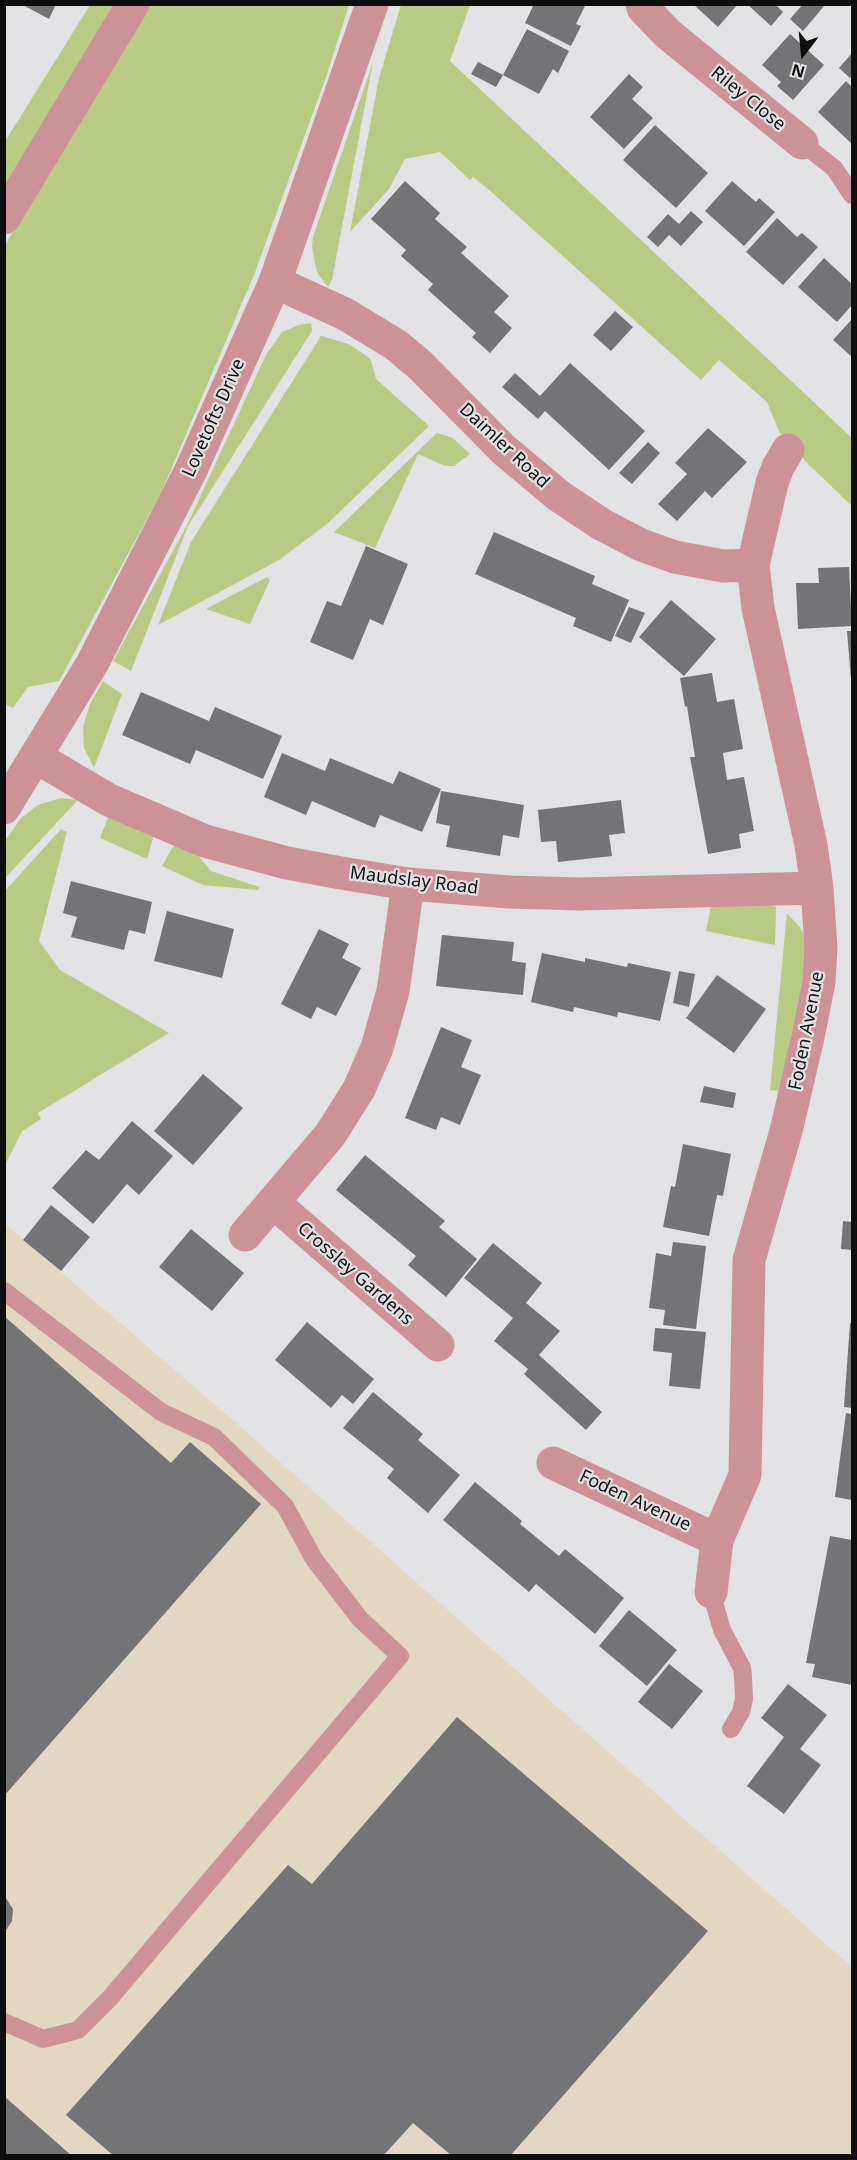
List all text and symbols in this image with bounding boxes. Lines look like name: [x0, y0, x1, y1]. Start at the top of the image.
north arrow: [773, 24, 833, 84]
text: N: [789, 59, 807, 84]
street label: Riley Close: [706, 62, 790, 136]
street label: Lovetofts Drive: [178, 356, 250, 480]
street label: Daimler Road: [455, 399, 553, 493]
street label: Maudslay Road: [349, 862, 479, 900]
street label: Foden Avenue: [785, 970, 829, 1092]
street label: Crossley Gardens: [293, 1218, 417, 1330]
street label: Foden Avenue: [576, 1466, 694, 1536]

